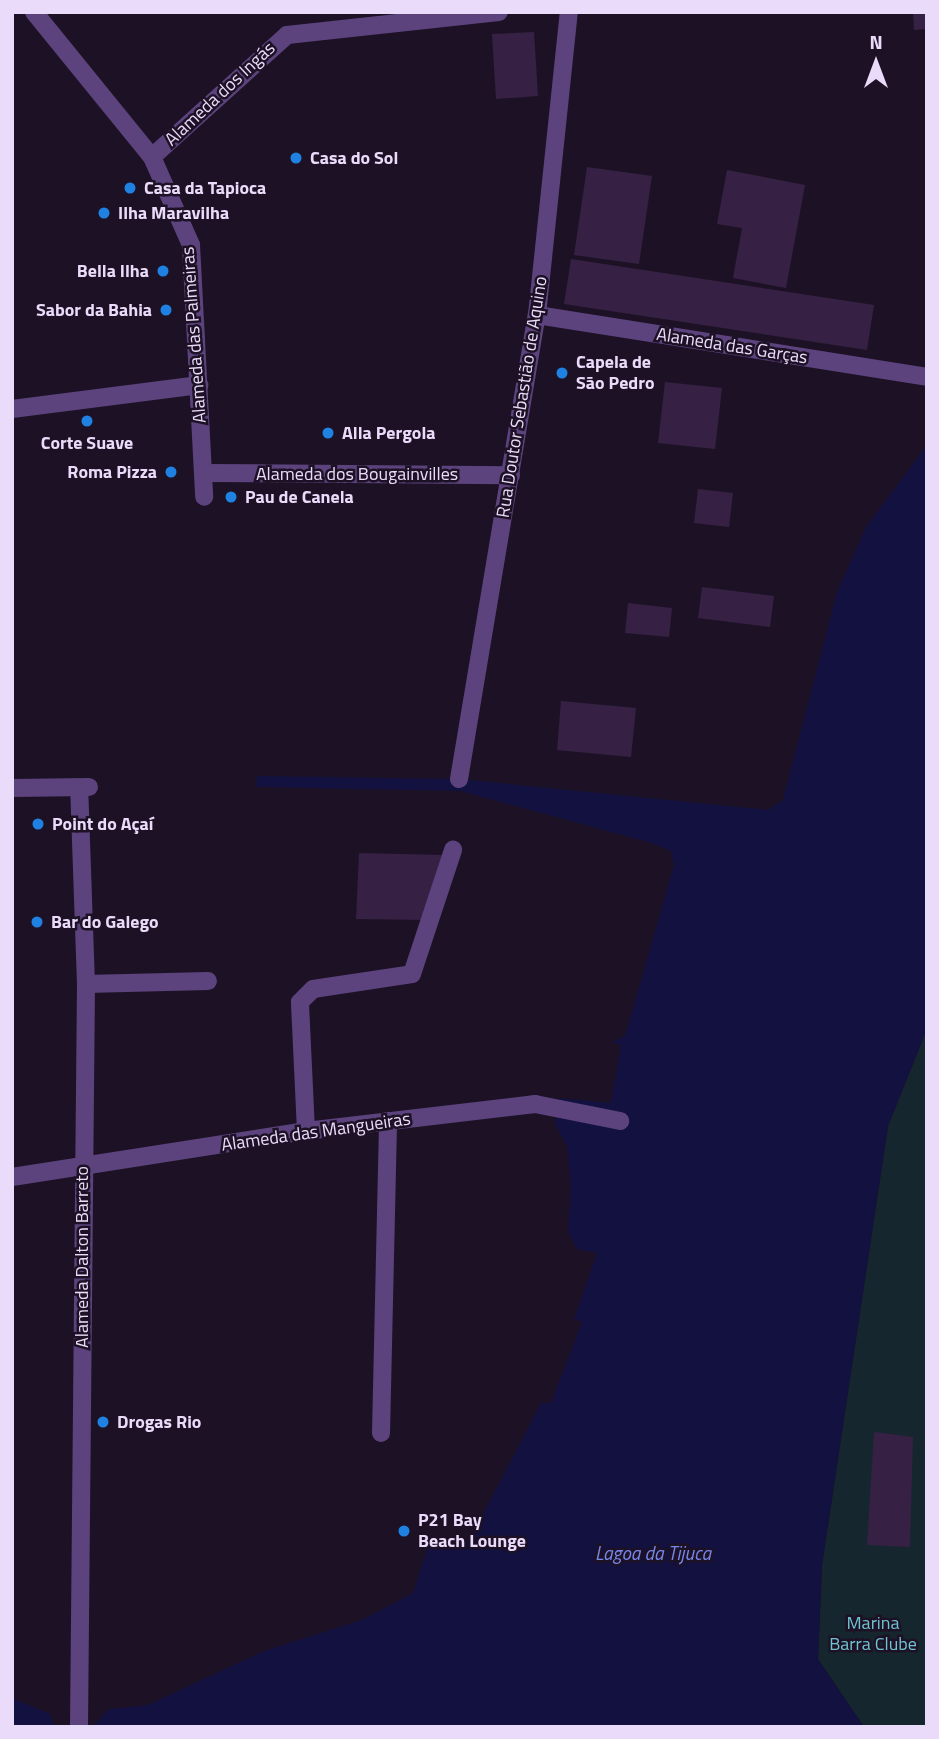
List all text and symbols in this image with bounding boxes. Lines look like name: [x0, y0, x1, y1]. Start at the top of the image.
text: N: [869, 27, 883, 56]
north arrow: [841, 28, 911, 98]
street label: Alameda dos Ingás: [160, 37, 280, 151]
place label: Casa do Sol: [310, 147, 398, 169]
marker: Casa do Sol: [288, 150, 304, 166]
place label: Casa da Tapioca: [144, 177, 266, 199]
marker: Casa da Tapioca: [122, 180, 138, 196]
place label: Ilha Maravilha: [118, 202, 229, 224]
marker: Ilha Maravilha: [96, 205, 112, 221]
street label: Alameda das Palmeiras: [177, 246, 211, 424]
place label: Bella Ilha: [77, 260, 149, 282]
marker: Bella Ilha: [155, 263, 171, 279]
street label: Rua Doutor Sebastião de Aquino: [492, 275, 552, 519]
place label: Sabor da Bahia: [36, 299, 152, 321]
marker: Sabor da Bahia: [158, 302, 174, 318]
street label: Alameda das Garças: [655, 323, 809, 369]
place label: Capela de São Pedro: [576, 352, 654, 394]
marker: Capela de São Pedro: [554, 365, 570, 381]
marker: Corte Suave: [79, 413, 95, 429]
place label: Alla Pergola: [342, 422, 435, 444]
marker: Alla Pergola: [320, 425, 336, 441]
place label: Corte Suave: [41, 432, 133, 454]
place label: Roma Pizza: [67, 461, 157, 483]
street label: Alameda dos Bougainvilles: [256, 463, 458, 485]
marker: Roma Pizza: [163, 464, 179, 480]
place label: Pau de Canela: [245, 486, 354, 508]
marker: Pau de Canela: [223, 489, 239, 505]
place label: Point do Açaí: [52, 813, 153, 835]
marker: Point do Açaí: [30, 816, 46, 832]
place label: Bar do Galego: [51, 911, 159, 933]
marker: Bar do Galego: [29, 914, 45, 930]
street label: Alameda das Mangueiras: [220, 1108, 412, 1156]
street label: Alameda Dalton Barreto: [71, 1166, 93, 1348]
place label: Drogas Rio: [117, 1411, 201, 1433]
marker: Drogas Rio: [95, 1414, 111, 1430]
place label: P21 Bay Beach Lounge: [418, 1510, 526, 1552]
marker: P21 Bay Beach Lounge: [396, 1523, 412, 1539]
water label: Lagoa da Tijuca: [595, 1542, 711, 1564]
park label: Marina Barra Clube: [829, 1613, 917, 1656]

